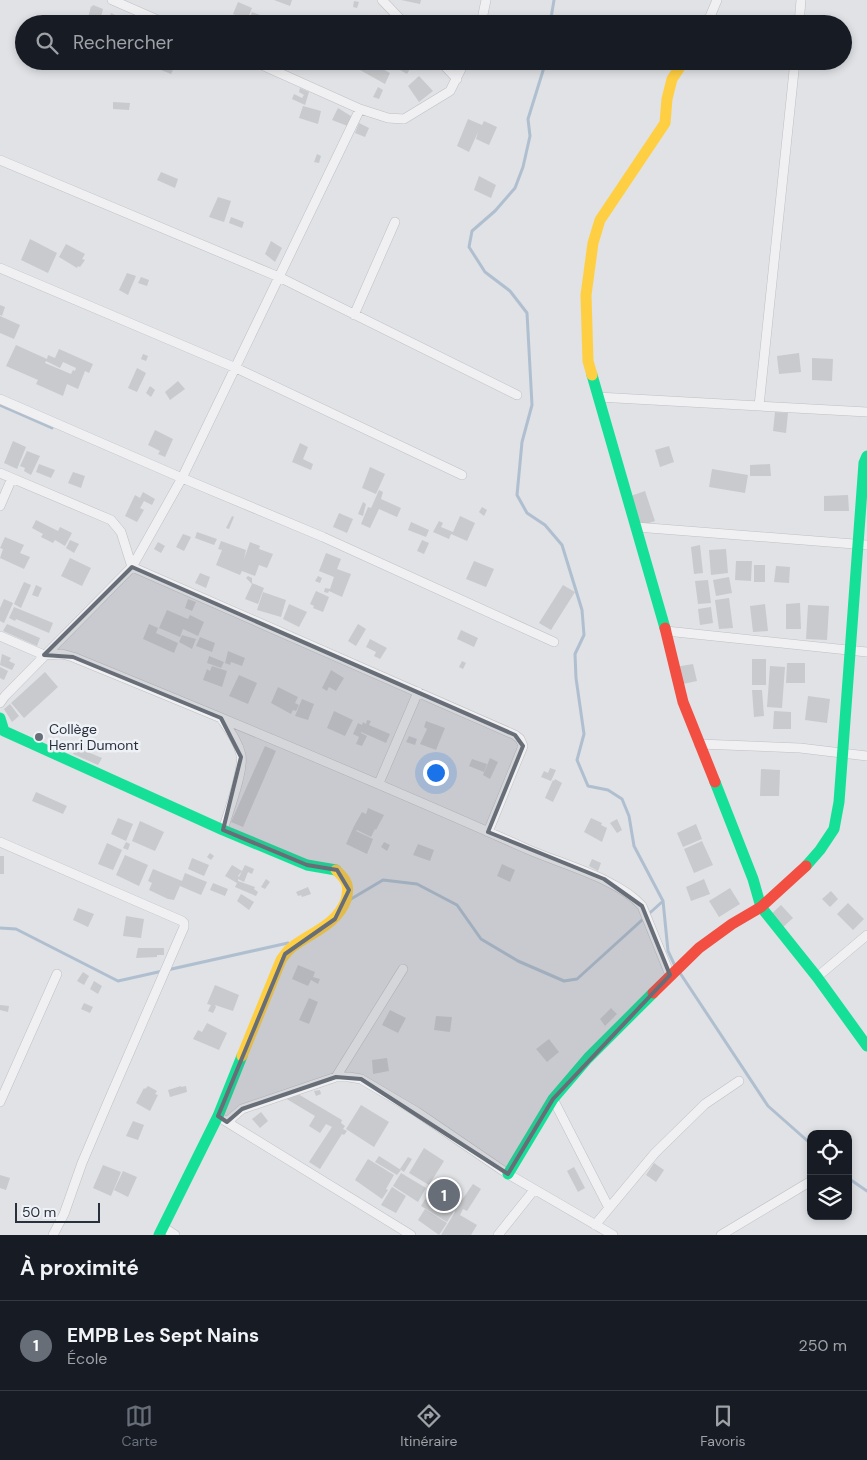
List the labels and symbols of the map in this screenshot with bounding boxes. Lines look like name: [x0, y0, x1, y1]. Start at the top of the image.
place label: Collège Henri Dumont: [49, 720, 139, 754]
marker: Collège Henri Dumont: [33, 731, 45, 743]
your location: [423, 760, 449, 786]
pin: 1: [428, 1176, 460, 1214]
scale bar: [15, 1200, 100, 1223]

